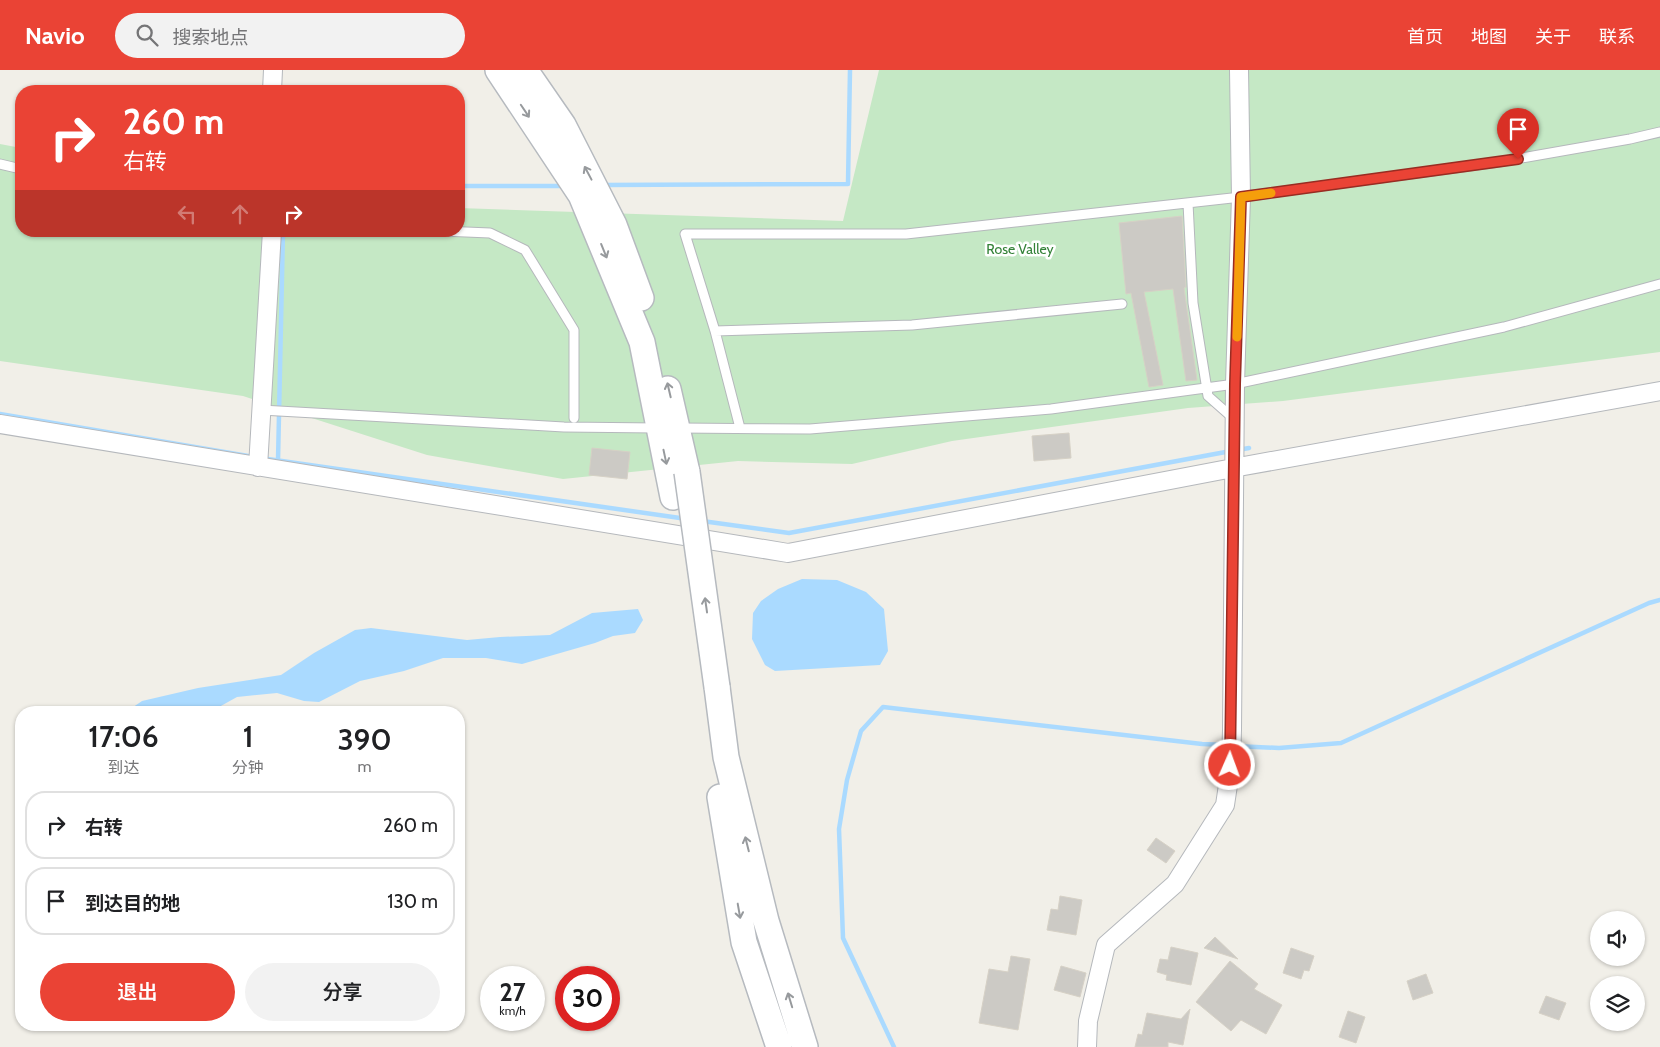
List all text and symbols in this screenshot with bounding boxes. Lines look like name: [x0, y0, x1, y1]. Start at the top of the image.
search box: [115, 13, 465, 58]
text: Navio: [25, 21, 85, 50]
icon: search: [133, 21, 161, 49]
text: 搜索地点: [173, 26, 249, 49]
text: 首页: [1407, 26, 1443, 48]
text: 地图: [1471, 26, 1507, 48]
text: 关于: [1535, 26, 1571, 48]
text: 联系: [1599, 26, 1635, 48]
text: 260 m: [123, 100, 224, 143]
one-way arrow: [520, 103, 530, 117]
icon: right: [40, 105, 105, 170]
pin: [1497, 108, 1539, 159]
icon: arrive: [1504, 115, 1532, 143]
text: 右转: [123, 148, 167, 175]
one-way arrow: [582, 166, 592, 181]
icon: left: [173, 200, 201, 228]
icon: ahead: [226, 200, 254, 228]
icon: right: [279, 200, 307, 228]
park label: Rose Valley: [986, 240, 1054, 258]
one-way arrow: [600, 243, 610, 258]
one-way arrow: [664, 382, 673, 398]
one-way arrow: [661, 448, 670, 464]
one-way arrow: [701, 597, 711, 613]
text: 17:06: [88, 718, 159, 755]
text: 1: [243, 718, 253, 755]
text: 390: [337, 721, 392, 758]
position arrow: [1203, 738, 1255, 790]
text: m: [357, 757, 372, 776]
text: 到达: [108, 758, 140, 777]
text: 分钟: [232, 758, 264, 777]
icon: right: [42, 811, 70, 839]
text: 260 m: [383, 814, 438, 837]
text: 右转: [85, 816, 123, 839]
one-way arrow: [742, 836, 751, 852]
icon: arrive: [42, 887, 70, 915]
text: 130 m: [387, 890, 438, 913]
text: 到达目的地: [85, 892, 180, 915]
one-way arrow: [735, 903, 745, 919]
map controls: [1590, 911, 1645, 1031]
button: sound: [1590, 911, 1645, 966]
button: 退出: [40, 963, 235, 1021]
button: 分享: [245, 963, 440, 1021]
speed limit sign: 30: [555, 966, 620, 1031]
button: layers: [1590, 976, 1645, 1031]
text: 27: [500, 977, 525, 1007]
one-way arrow: [785, 993, 795, 1009]
text: km/h: [499, 1003, 526, 1018]

